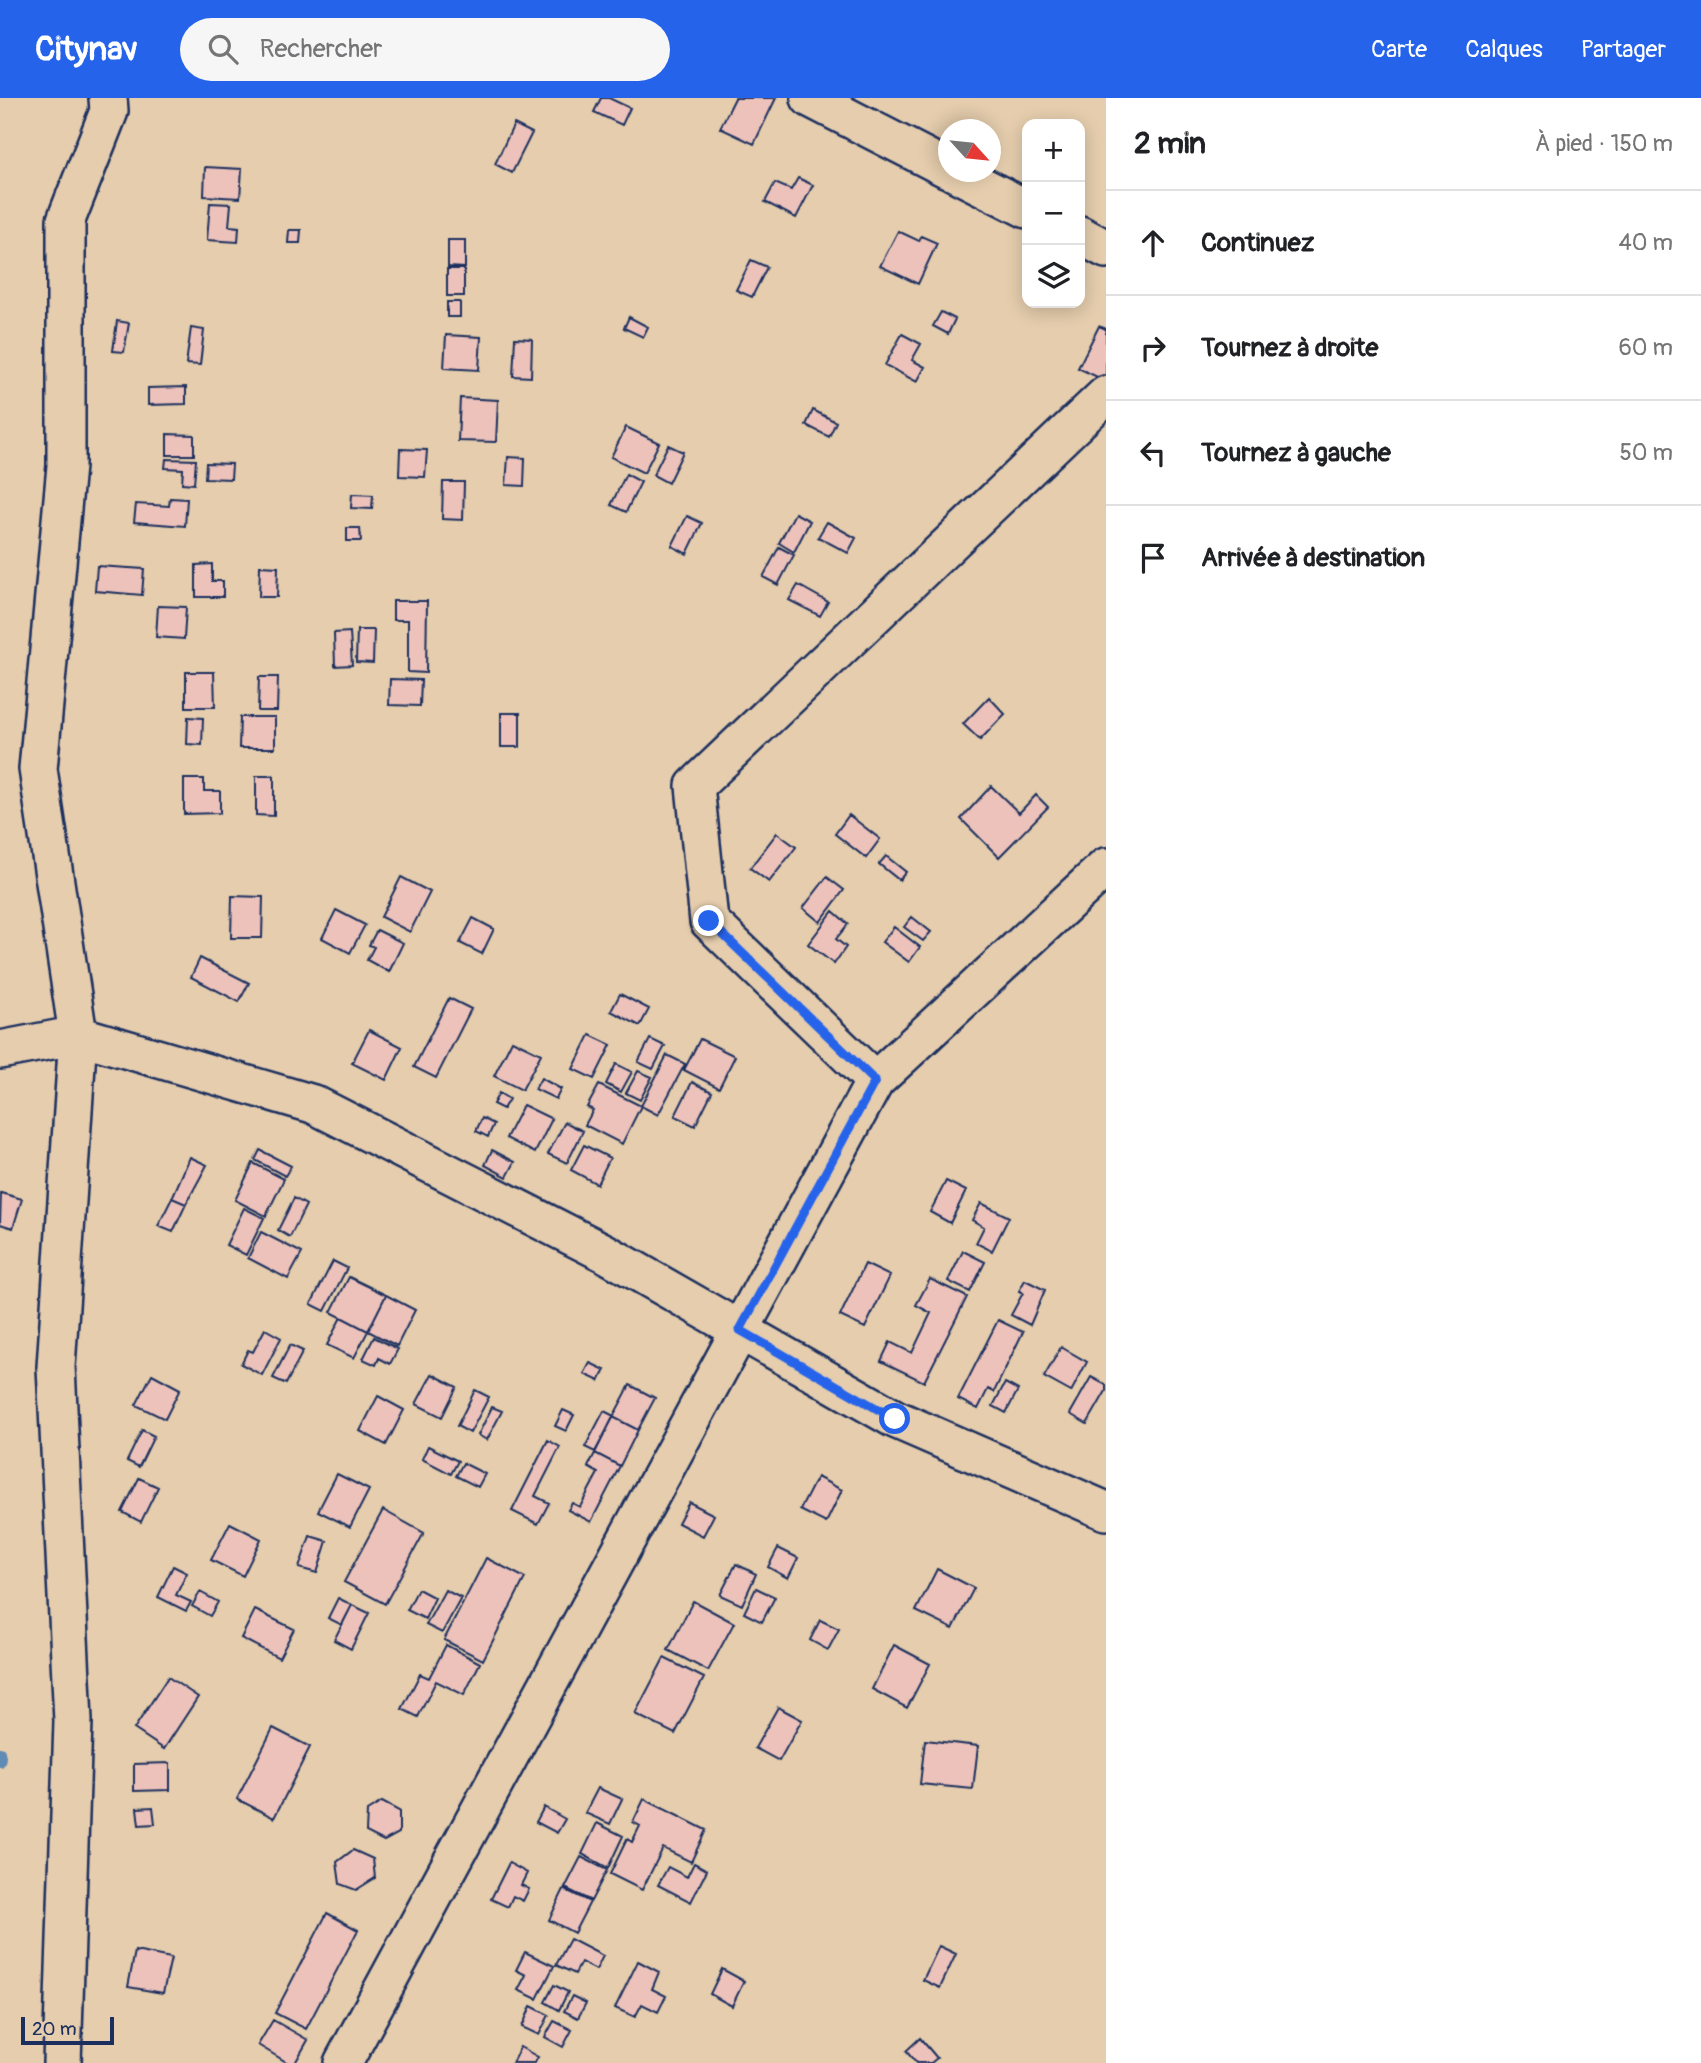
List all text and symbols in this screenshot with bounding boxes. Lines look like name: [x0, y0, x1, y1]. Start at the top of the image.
search box: [180, 18, 670, 81]
text: Citynav: [35, 29, 138, 70]
icon: search: [204, 30, 242, 68]
text: Rechercher: [260, 33, 382, 65]
text: Carte: [1371, 35, 1427, 64]
text: Calques: [1465, 35, 1543, 64]
text: Partager: [1581, 35, 1666, 64]
north arrow: [938, 119, 1001, 182]
map controls: [1022, 119, 1085, 308]
button: +: [1022, 119, 1085, 182]
text: 2 min: [1134, 125, 1206, 162]
text: À pied · 150 m: [1535, 129, 1673, 158]
button: −: [1022, 182, 1085, 245]
icon: ahead: [1134, 224, 1172, 262]
text: Continuez: [1201, 227, 1314, 259]
text: 40 m: [1619, 228, 1673, 257]
button: layers: [1022, 245, 1085, 308]
icon: right: [1134, 329, 1172, 367]
text: Tournez à droite: [1201, 332, 1378, 364]
text: 60 m: [1618, 333, 1673, 362]
icon: left: [1134, 434, 1172, 472]
text: Tournez à gauche: [1201, 437, 1391, 469]
text: 50 m: [1619, 438, 1673, 467]
icon: arrive: [1134, 539, 1172, 577]
text: Arrivée à destination: [1201, 542, 1425, 574]
route end: [693, 905, 724, 936]
route start: [879, 1403, 910, 1434]
scale bar: [21, 2014, 114, 2046]
text: 20 m: [32, 2017, 77, 2041]

